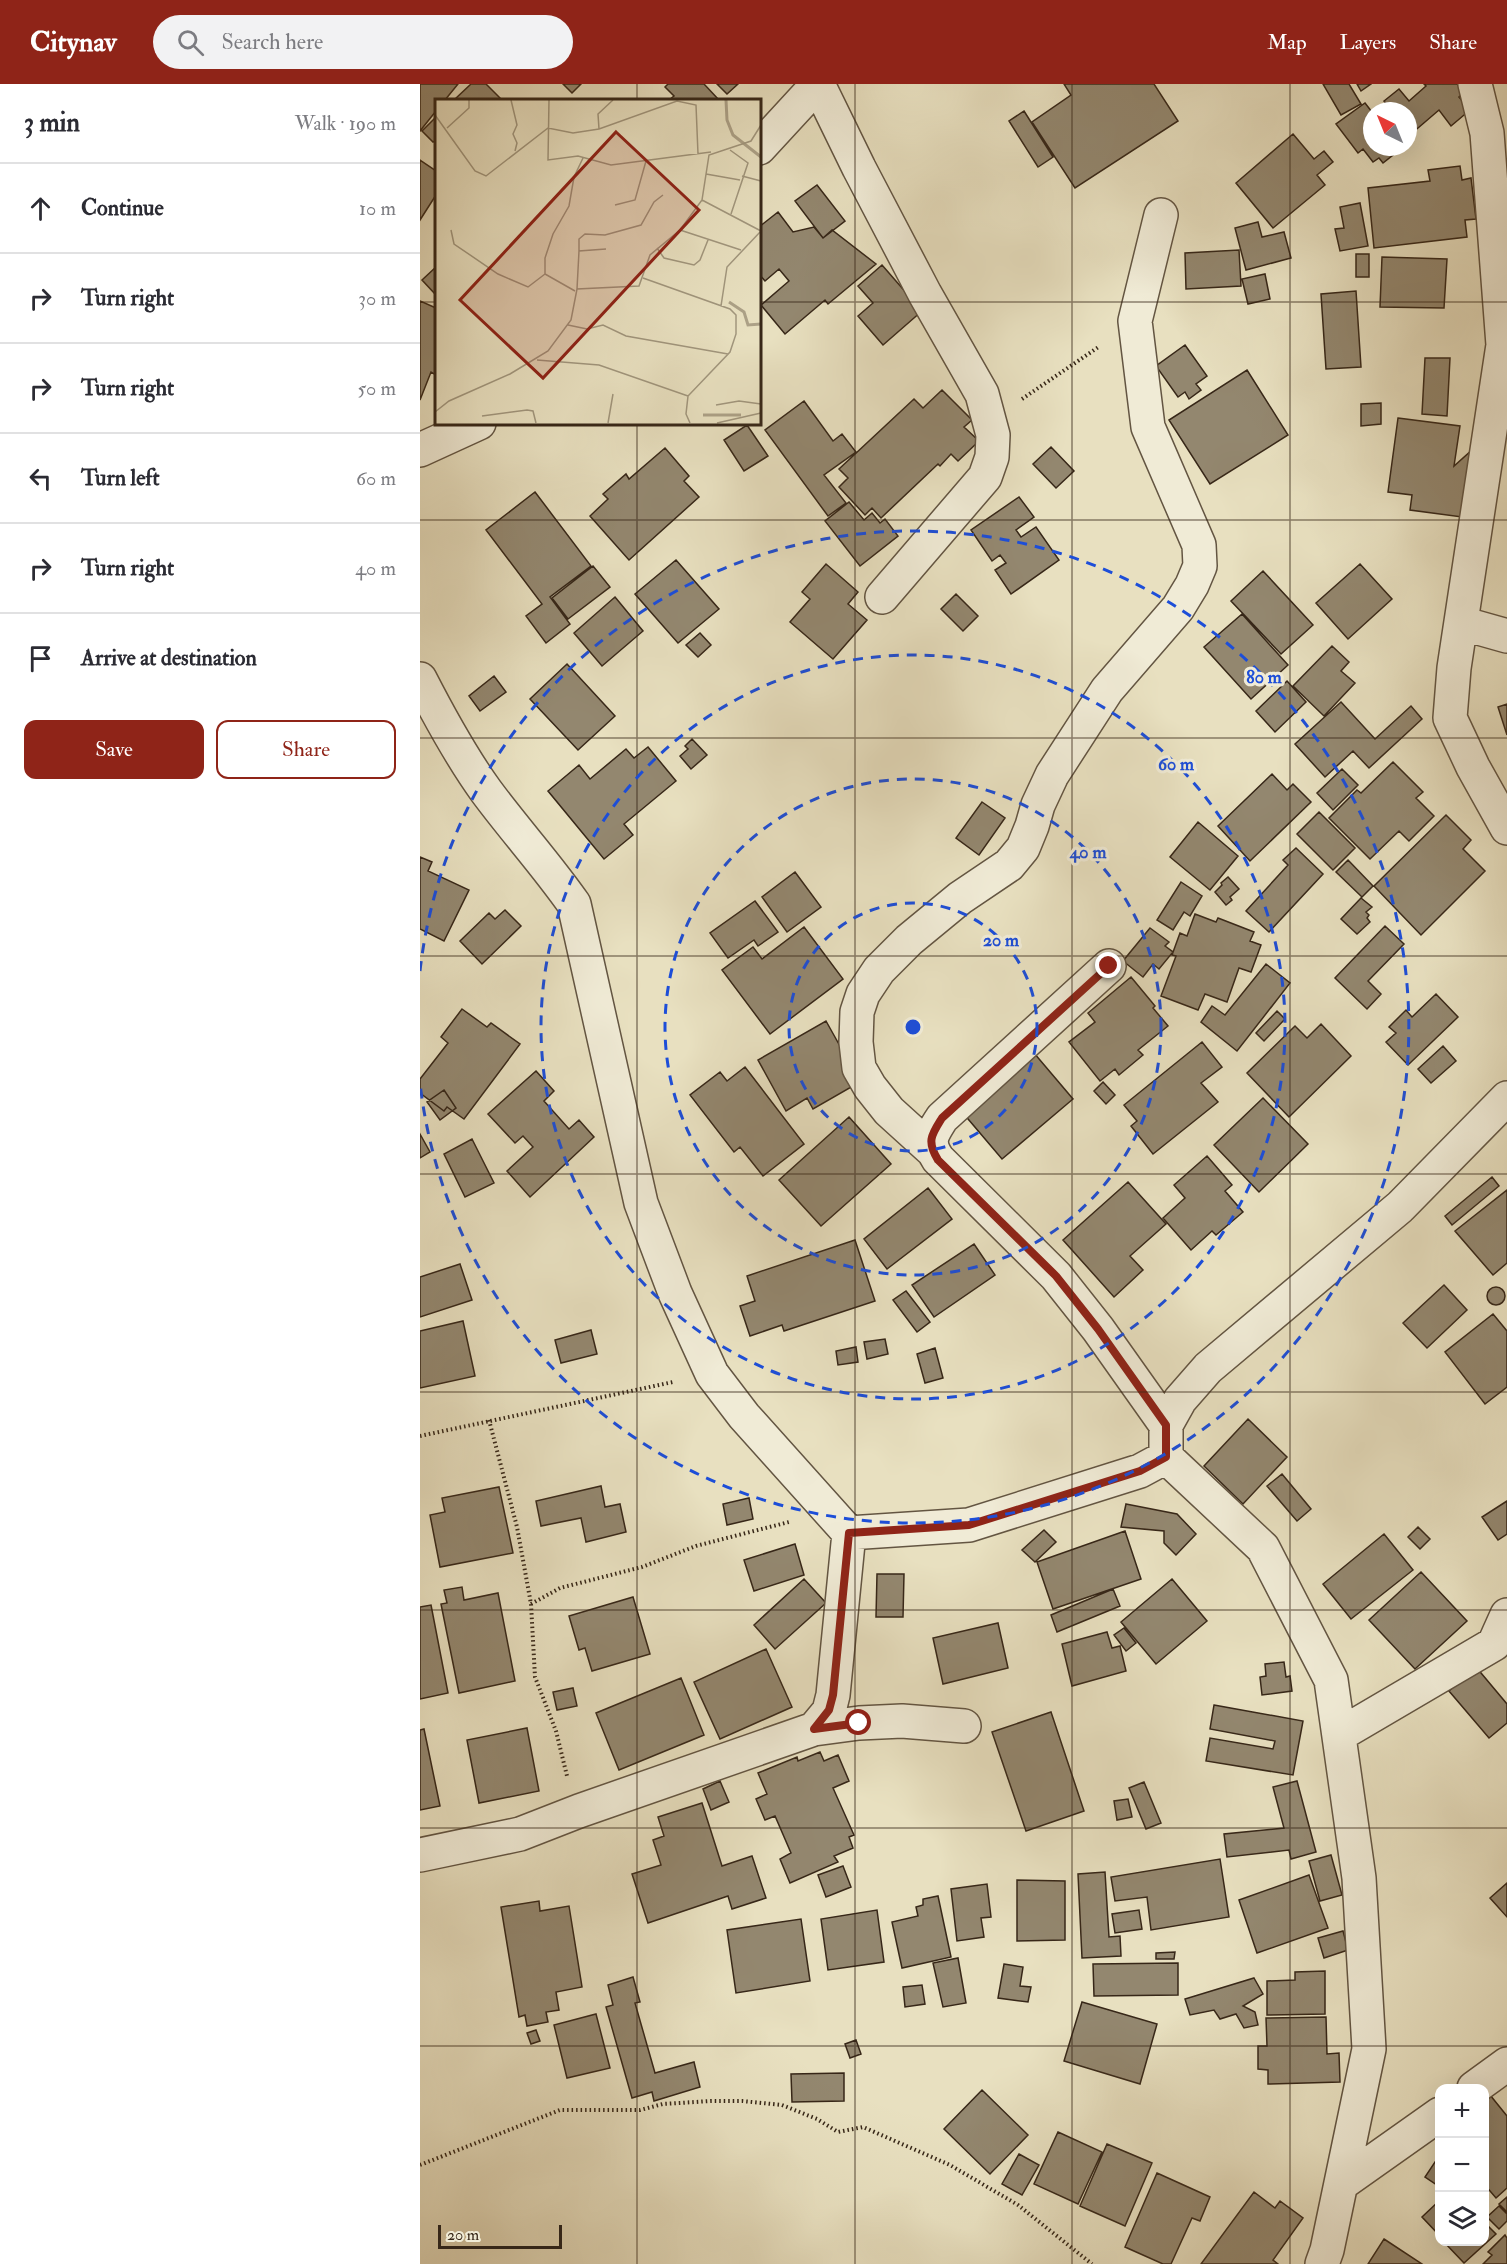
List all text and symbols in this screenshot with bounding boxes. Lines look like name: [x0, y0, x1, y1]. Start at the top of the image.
search box: [153, 15, 573, 69]
text: Citynav: [30, 25, 117, 60]
icon: search: [174, 26, 207, 59]
text: Search here: [222, 28, 323, 56]
text: Map: [1267, 29, 1307, 56]
text: Layers: [1340, 29, 1396, 56]
text: Share: [1429, 29, 1477, 56]
inset map: [435, 99, 760, 424]
north arrow: [1363, 102, 1417, 156]
text: 3 min: [24, 107, 80, 139]
text: Walk · 190 m: [295, 111, 396, 136]
icon: ahead: [24, 192, 57, 225]
text: Continue: [81, 194, 164, 222]
text: 10 m: [359, 196, 396, 221]
icon: right: [24, 282, 57, 315]
text: Turn right: [81, 284, 174, 312]
text: 30 m: [358, 286, 396, 311]
icon: right: [24, 372, 57, 405]
text: Turn right: [81, 374, 174, 402]
text: 50 m: [357, 376, 396, 401]
icon: left: [24, 462, 57, 495]
text: Turn left: [81, 464, 160, 492]
text: 60 m: [356, 466, 396, 491]
icon: right: [24, 552, 57, 585]
text: Turn right: [81, 554, 174, 582]
text: 40 m: [355, 556, 396, 581]
icon: arrive: [24, 642, 57, 675]
text: Arrive at destination: [81, 644, 257, 672]
text: 80 m: [1246, 666, 1283, 689]
button: Save: [24, 720, 204, 779]
button: Share: [216, 720, 396, 779]
text: 60 m: [1158, 753, 1195, 776]
text: 40 m: [1069, 841, 1107, 864]
text: 20 m: [983, 929, 1020, 952]
route end: [1095, 952, 1121, 978]
centre of rings: [903, 1017, 923, 1037]
route start: [845, 1709, 871, 1735]
map controls: [1435, 2084, 1489, 2246]
button: +: [1435, 2084, 1489, 2138]
button: −: [1435, 2138, 1489, 2192]
button: layers: [1435, 2192, 1489, 2246]
scale bar: [438, 2222, 562, 2250]
text: 20 m: [447, 2225, 479, 2245]

